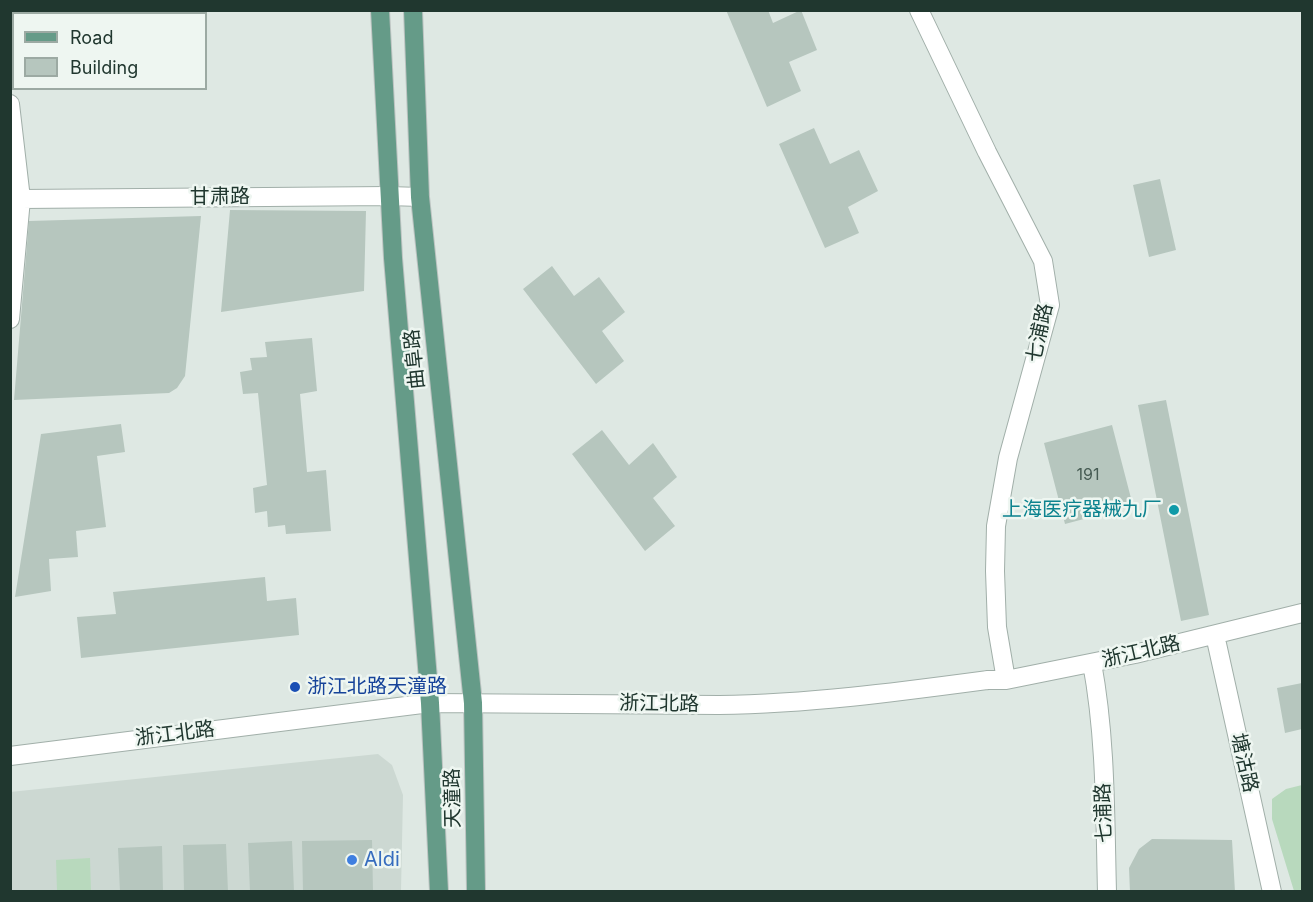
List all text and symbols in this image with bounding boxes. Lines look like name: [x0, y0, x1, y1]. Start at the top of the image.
legend: [12, 12, 207, 90]
text: Road: [70, 27, 113, 48]
text: Building: [70, 57, 138, 78]
street label: 甘肃路: [190, 185, 250, 209]
street label: 七浦路: [1022, 301, 1058, 365]
street label: 曲阜路: [400, 328, 430, 390]
house number: 191: [1077, 465, 1099, 485]
place label: 上海医疗器械九厂: [1002, 498, 1162, 522]
marker: 上海医疗器械九厂: [1167, 503, 1181, 517]
street label: 浙江北路: [1099, 631, 1183, 673]
place label: 浙江北路天潼路: [307, 675, 447, 699]
marker: 浙江北路天潼路: [288, 680, 302, 694]
street label: 浙江北路: [619, 691, 699, 717]
street label: 浙江北路: [134, 717, 216, 751]
street label: 塘沽路: [1226, 731, 1262, 795]
street label: 天潼路: [440, 768, 466, 828]
street label: 七浦路: [1091, 783, 1117, 843]
place label: Aldi: [364, 848, 400, 872]
marker: Aldi: [345, 853, 359, 867]

